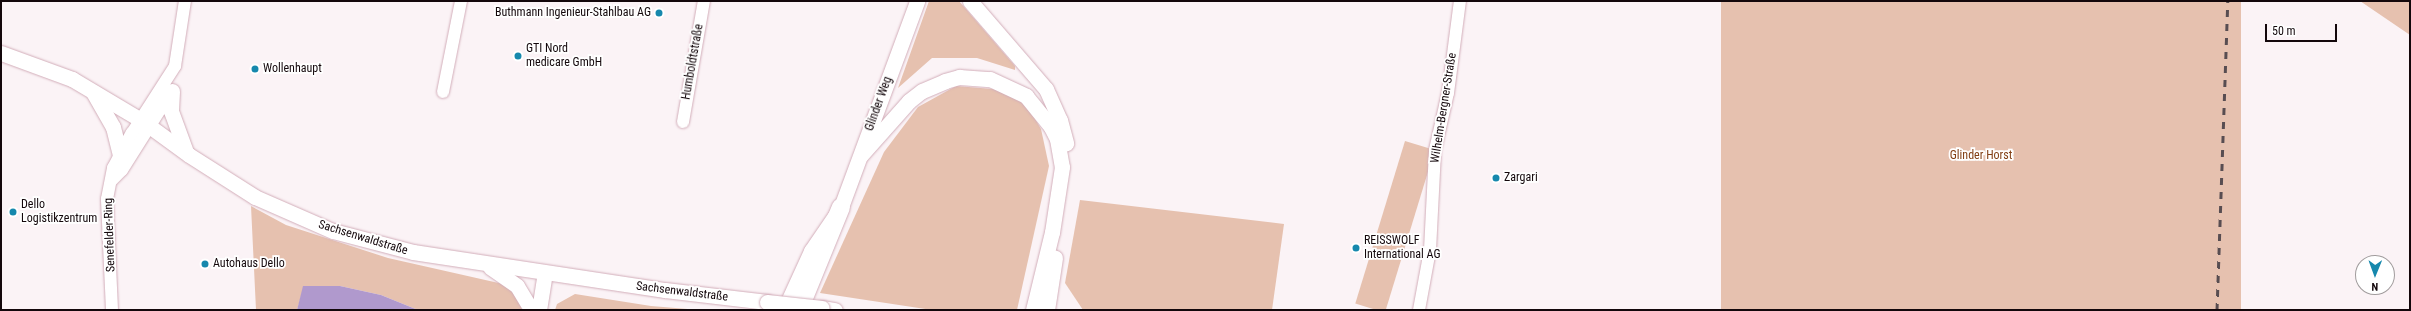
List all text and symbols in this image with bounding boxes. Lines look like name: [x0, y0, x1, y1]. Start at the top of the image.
place label: Buthmann Ingenieur-Stahlbau AG: [495, 6, 651, 20]
marker: Buthmann Ingenieur-Stahlbau AG: [654, 8, 664, 18]
scale bar: [2267, 16, 2339, 42]
street label: Humboldtstraße: [679, 23, 707, 101]
text: 50 m: [2272, 24, 2296, 38]
place label: GTI Nord medicare GmbH: [526, 42, 602, 70]
marker: GTI Nord medicare GmbH: [513, 51, 523, 61]
street label: Wilhelm-Bergner-Straße: [1428, 52, 1460, 164]
place label: Wollenhaupt: [263, 62, 322, 76]
marker: Wollenhaupt: [250, 64, 260, 74]
street label: Glinder Weg: [863, 75, 895, 133]
park label: Glinder Horst: [1950, 149, 2012, 163]
place label: Zargari: [1504, 171, 1538, 185]
marker: Zargari: [1491, 173, 1501, 183]
place label: Dello Logistikzentrum: [21, 198, 97, 226]
street label: Senefelder-Ring: [102, 198, 118, 272]
marker: Dello Logistikzentrum: [8, 207, 18, 217]
street label: Sachsenwaldstraße: [317, 218, 409, 258]
place label: REISSWOLF International AG: [1364, 234, 1441, 262]
marker: REISSWOLF International AG: [1351, 243, 1361, 253]
north arrow: [2355, 255, 2395, 295]
place label: Autohaus Dello: [213, 257, 285, 271]
marker: Autohaus Dello: [200, 259, 210, 269]
street label: Sachsenwaldstraße: [635, 279, 729, 305]
text: N: [2371, 280, 2378, 293]

